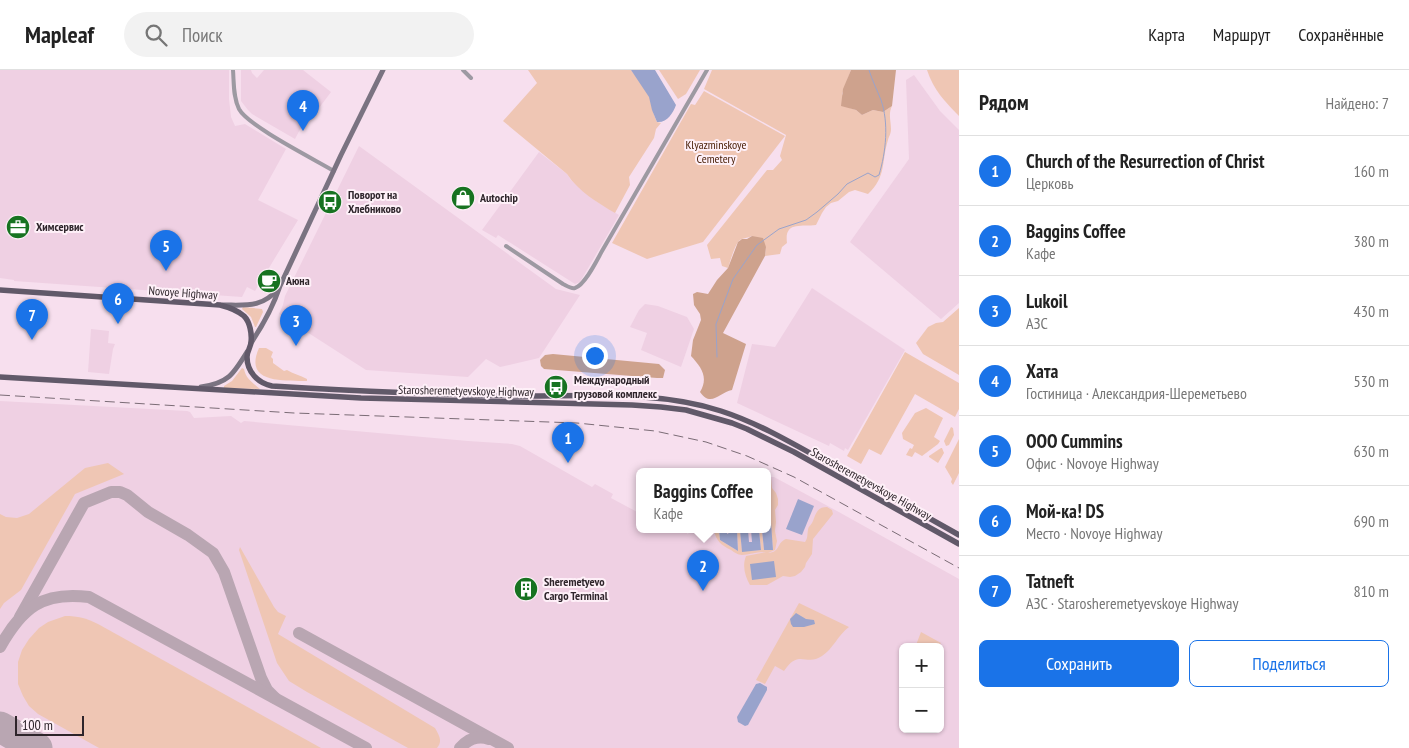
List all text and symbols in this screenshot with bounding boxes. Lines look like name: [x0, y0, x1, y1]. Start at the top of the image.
search box: [124, 12, 474, 57]
text: Mapleaf: [25, 19, 94, 50]
icon: search: [142, 21, 170, 49]
text: Поиск: [182, 23, 223, 47]
text: Карта: [1148, 23, 1185, 46]
text: Маршрут: [1213, 23, 1270, 46]
text: Сохранённые: [1298, 23, 1384, 46]
text: Рядом: [979, 89, 1029, 116]
pin: 4: [287, 90, 319, 131]
text: Найдено: 7: [1326, 93, 1389, 113]
park label: Klyazminskoye Cemetery: [685, 137, 747, 166]
text: Church of the Resurrection of Christ: [1026, 149, 1265, 173]
text: 1: [991, 161, 999, 181]
text: 160 m: [1354, 161, 1389, 181]
text: Церковь: [1026, 173, 1074, 193]
shop icon: Autochip: [450, 185, 476, 211]
place label: Поворот на Хлебниково: [348, 187, 402, 216]
bus stop icon: Поворот на Хлебниково: [317, 189, 343, 215]
place label: Autochip: [479, 190, 518, 205]
office icon: Химсервис: [5, 214, 31, 240]
place label: Химсервис: [36, 219, 84, 234]
text: Baggins Coffee: [1026, 219, 1126, 243]
pin: 5: [150, 230, 182, 271]
text: 2: [991, 231, 999, 251]
text: 380 m: [1354, 231, 1389, 251]
text: Кафе: [1026, 243, 1056, 263]
cafe icon: Аюна: [256, 268, 282, 294]
place label: Аюна: [285, 273, 310, 288]
pin: 6: [102, 283, 134, 324]
street label: Novoye Highway: [148, 283, 219, 302]
text: Lukoil: [1026, 289, 1068, 313]
pin: 7: [16, 299, 48, 340]
text: 3: [991, 301, 999, 321]
text: 430 m: [1354, 301, 1389, 321]
pin: 3: [280, 305, 312, 346]
text: АЗС: [1026, 313, 1048, 333]
your location: [582, 343, 608, 369]
text: Хата: [1026, 359, 1058, 383]
text: 4: [991, 371, 999, 391]
text: 530 m: [1354, 371, 1389, 391]
place label: Международный грузовой комплекс: [574, 372, 658, 401]
bus stop icon: Международный грузовой комплекс: [543, 374, 569, 400]
street label: Starosheremetyevskoye Highway: [398, 382, 534, 399]
text: Гостиница · Александрия-Шереметьево: [1026, 383, 1247, 403]
pin: 1: [552, 422, 584, 463]
text: OOO Cummins: [1026, 429, 1123, 453]
text: 5: [991, 441, 999, 461]
text: 630 m: [1354, 441, 1389, 461]
street label: Starosheremetyevskoye Highway: [808, 444, 935, 523]
text: Офис · Novoye Highway: [1026, 453, 1159, 473]
popup: [636, 468, 771, 533]
text: Baggins Coffee: [654, 479, 753, 503]
text: Мой-ка! DS: [1026, 499, 1104, 523]
text: Кафе: [654, 503, 683, 523]
text: 6: [991, 511, 999, 531]
text: 690 m: [1354, 511, 1389, 531]
text: Место · Novoye Highway: [1026, 523, 1162, 543]
pin: 2: [687, 550, 719, 591]
text: Tatneft: [1026, 569, 1074, 593]
place label: Sheremetyevo Cargo Terminal: [544, 574, 608, 603]
building icon: Sheremetyevo Cargo Terminal: [513, 576, 539, 602]
text: 7: [991, 581, 999, 601]
text: 810 m: [1354, 581, 1389, 601]
text: АЗС · Starosheremetyevskoye Highway: [1026, 593, 1238, 613]
button: Сохранить: [979, 640, 1179, 687]
button: Поделиться: [1189, 640, 1389, 687]
map controls: [899, 643, 944, 733]
button: +: [899, 643, 944, 688]
button: −: [899, 688, 944, 733]
scale bar: [15, 713, 84, 736]
text: 100 m: [22, 716, 53, 734]

